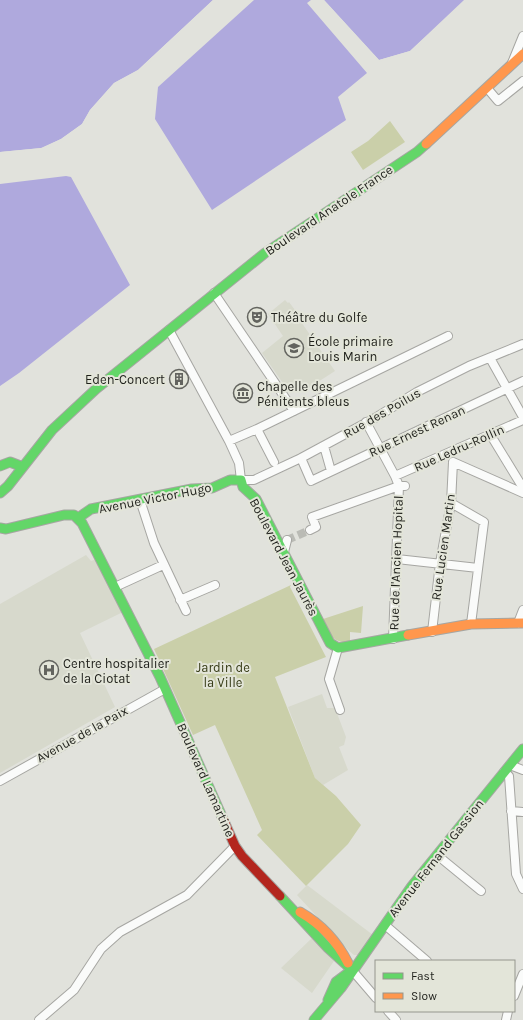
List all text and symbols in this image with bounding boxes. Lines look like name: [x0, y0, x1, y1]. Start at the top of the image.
street label: Boulevard Anatole France: [262, 162, 396, 258]
theatre icon: Théâtre du Golfe: [246, 306, 268, 328]
place label: Théâtre du Golfe: [271, 310, 368, 325]
place label: École primaire Louis Marin: [308, 332, 394, 364]
school or university icon: École primaire Louis Marin: [283, 337, 305, 359]
building icon: Eden-Concert: [168, 368, 190, 390]
place label: Eden-Concert: [85, 372, 165, 387]
place label: Chapelle des Pénitents bleus: [257, 379, 350, 409]
museum icon: Chapelle des Pénitents bleus: [232, 382, 254, 404]
street label: Rue des Poilus: [341, 385, 423, 441]
street label: Rue Ernest Renan: [367, 402, 467, 460]
street label: Rue Ledru-Rollin: [412, 421, 506, 475]
street label: Avenue Victor Hugo: [97, 480, 213, 516]
street label: Rue Lucien Martin: [428, 493, 458, 601]
street label: Rue de l'Ancien Hopital: [386, 495, 406, 631]
street label: Boulevard Jean Jaurès: [247, 496, 321, 619]
place label: Centre hospitalier de la Ciotat: [63, 656, 169, 686]
hospital icon: Centre hospitalier de la Ciotat: [38, 659, 60, 681]
park label: Jardin de la Ville: [196, 660, 250, 690]
street label: Avenue de la Paix: [34, 703, 131, 765]
street label: Boulevard Lamartine: [174, 721, 238, 840]
street label: Avenue Fernand Gassion: [385, 796, 487, 920]
legend: [375, 960, 515, 1012]
text: Fast: [411, 969, 435, 983]
text: Slow: [411, 989, 437, 1003]

